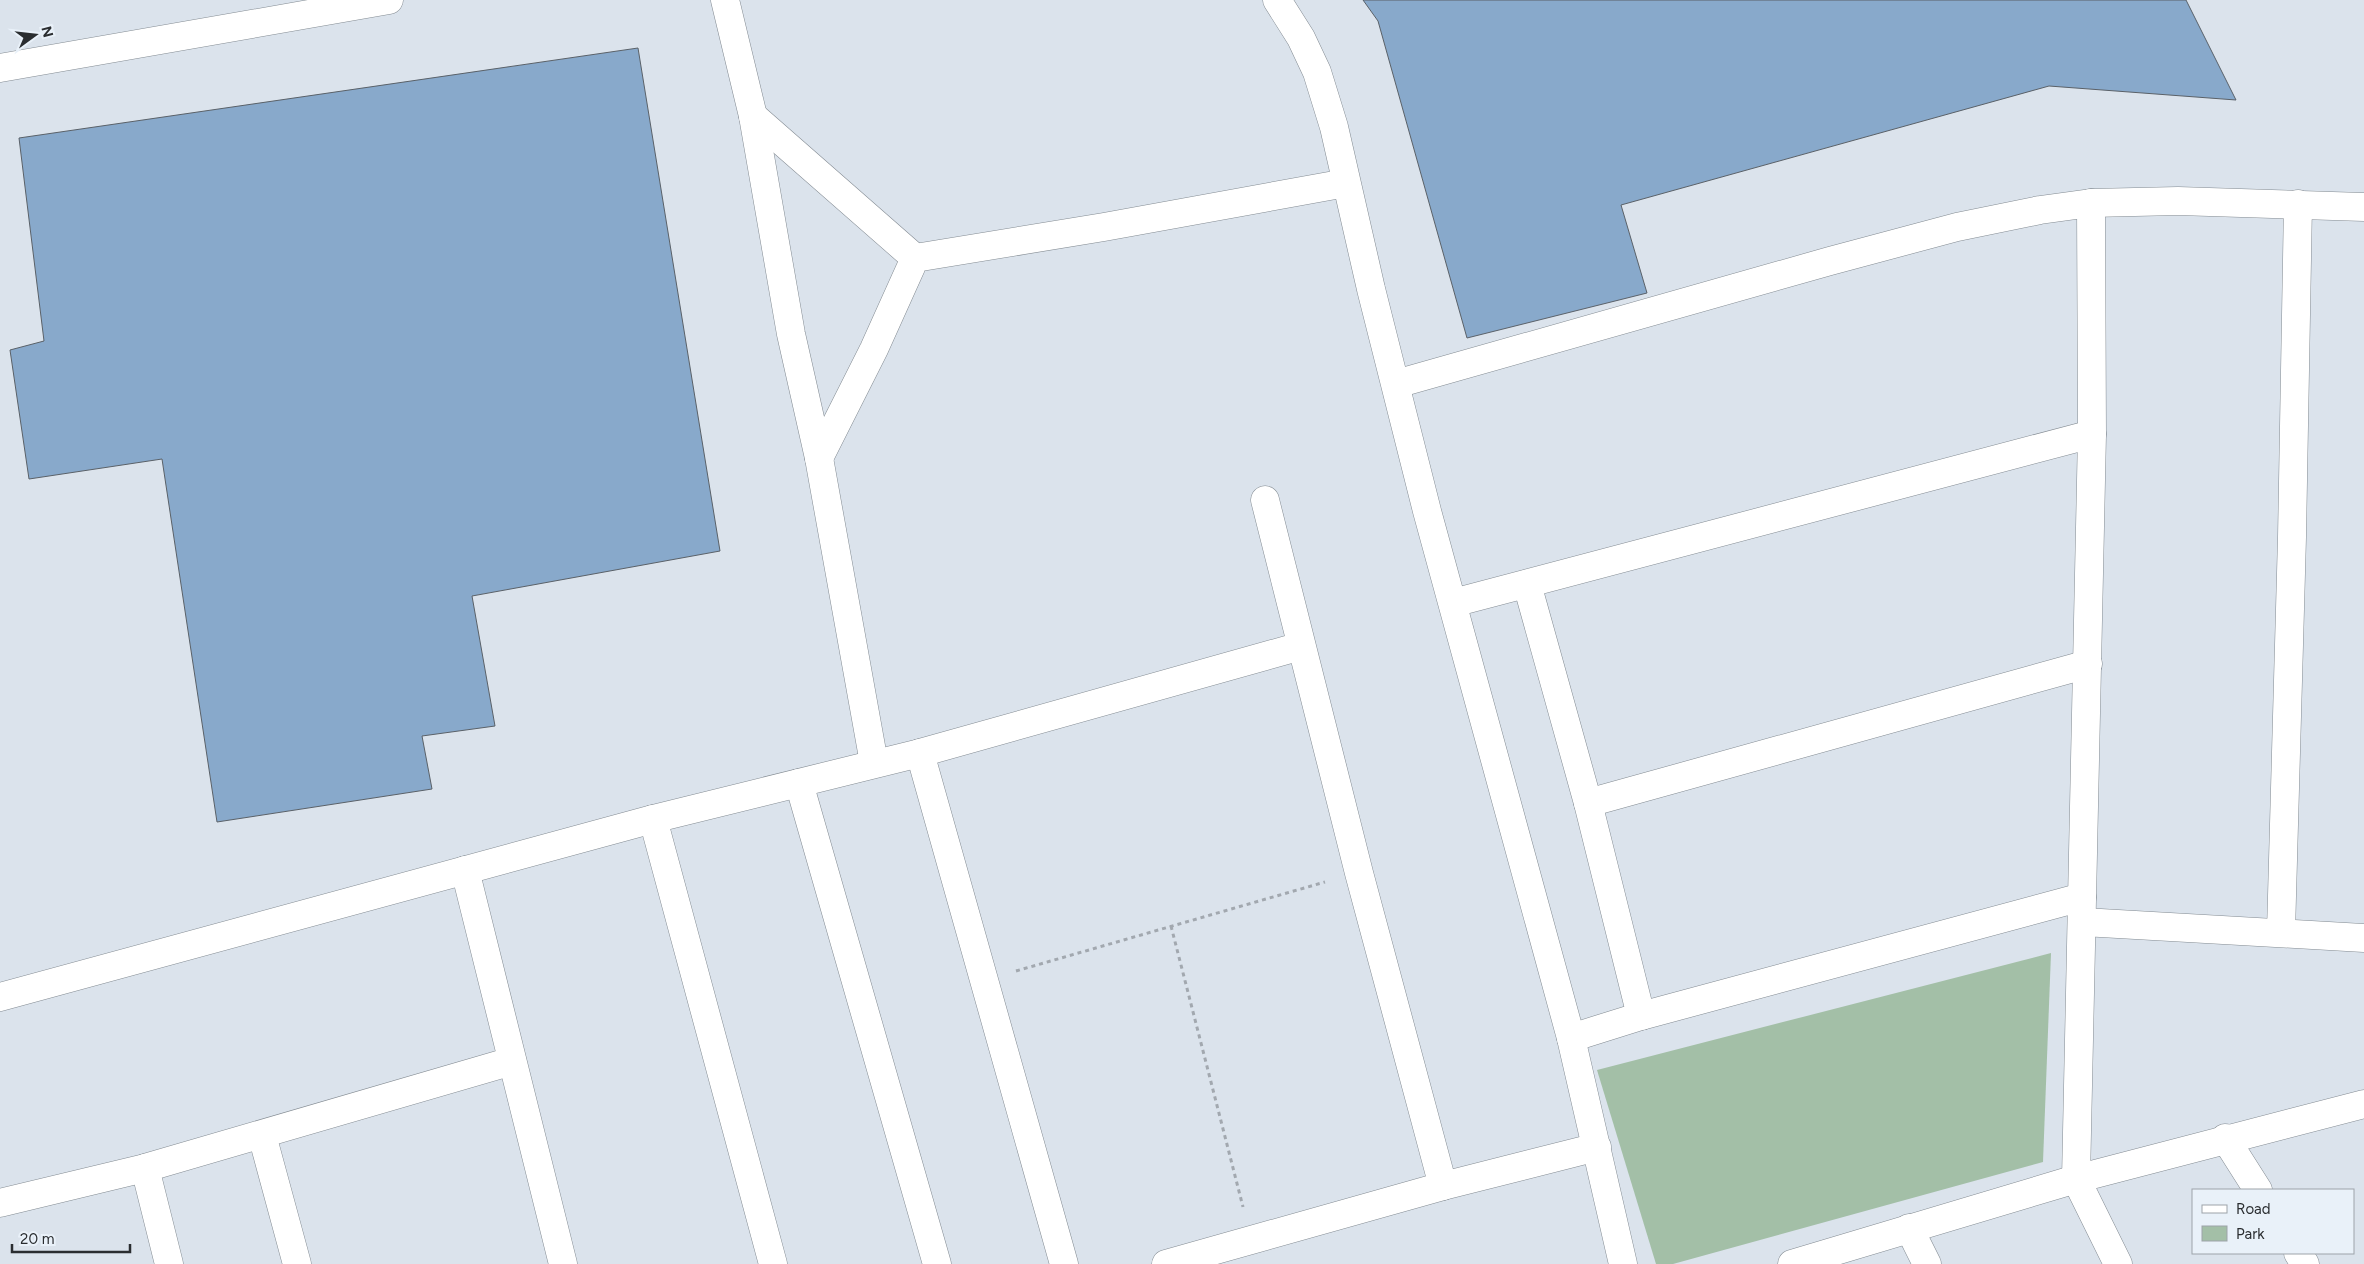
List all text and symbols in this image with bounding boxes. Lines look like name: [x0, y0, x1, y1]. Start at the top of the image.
north arrow: [10, 10, 60, 60]
text: N: [37, 24, 57, 39]
legend: [2192, 1189, 2354, 1254]
text: Road: [2236, 1200, 2271, 1218]
scale bar: [12, 1222, 130, 1254]
text: Park: [2236, 1225, 2265, 1243]
text: 20 m: [20, 1230, 54, 1248]

